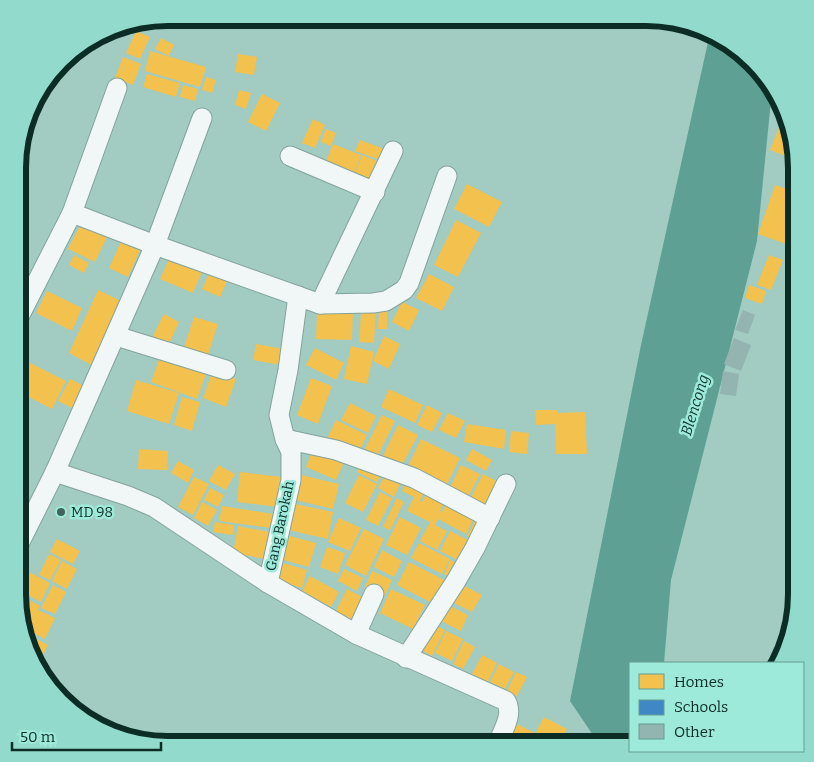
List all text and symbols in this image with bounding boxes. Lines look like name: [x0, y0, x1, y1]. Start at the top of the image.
water label: Blencong: [677, 372, 713, 438]
street label: Gang Barokah: [262, 479, 298, 573]
place label: MD 98: [71, 504, 113, 521]
marker: MD 98: [55, 506, 67, 518]
legend: [629, 662, 804, 752]
text: Homes: [674, 673, 724, 691]
text: Schools: [674, 698, 728, 716]
scale bar: [12, 720, 161, 752]
text: Other: [674, 723, 715, 741]
text: 50 m: [20, 728, 56, 746]

